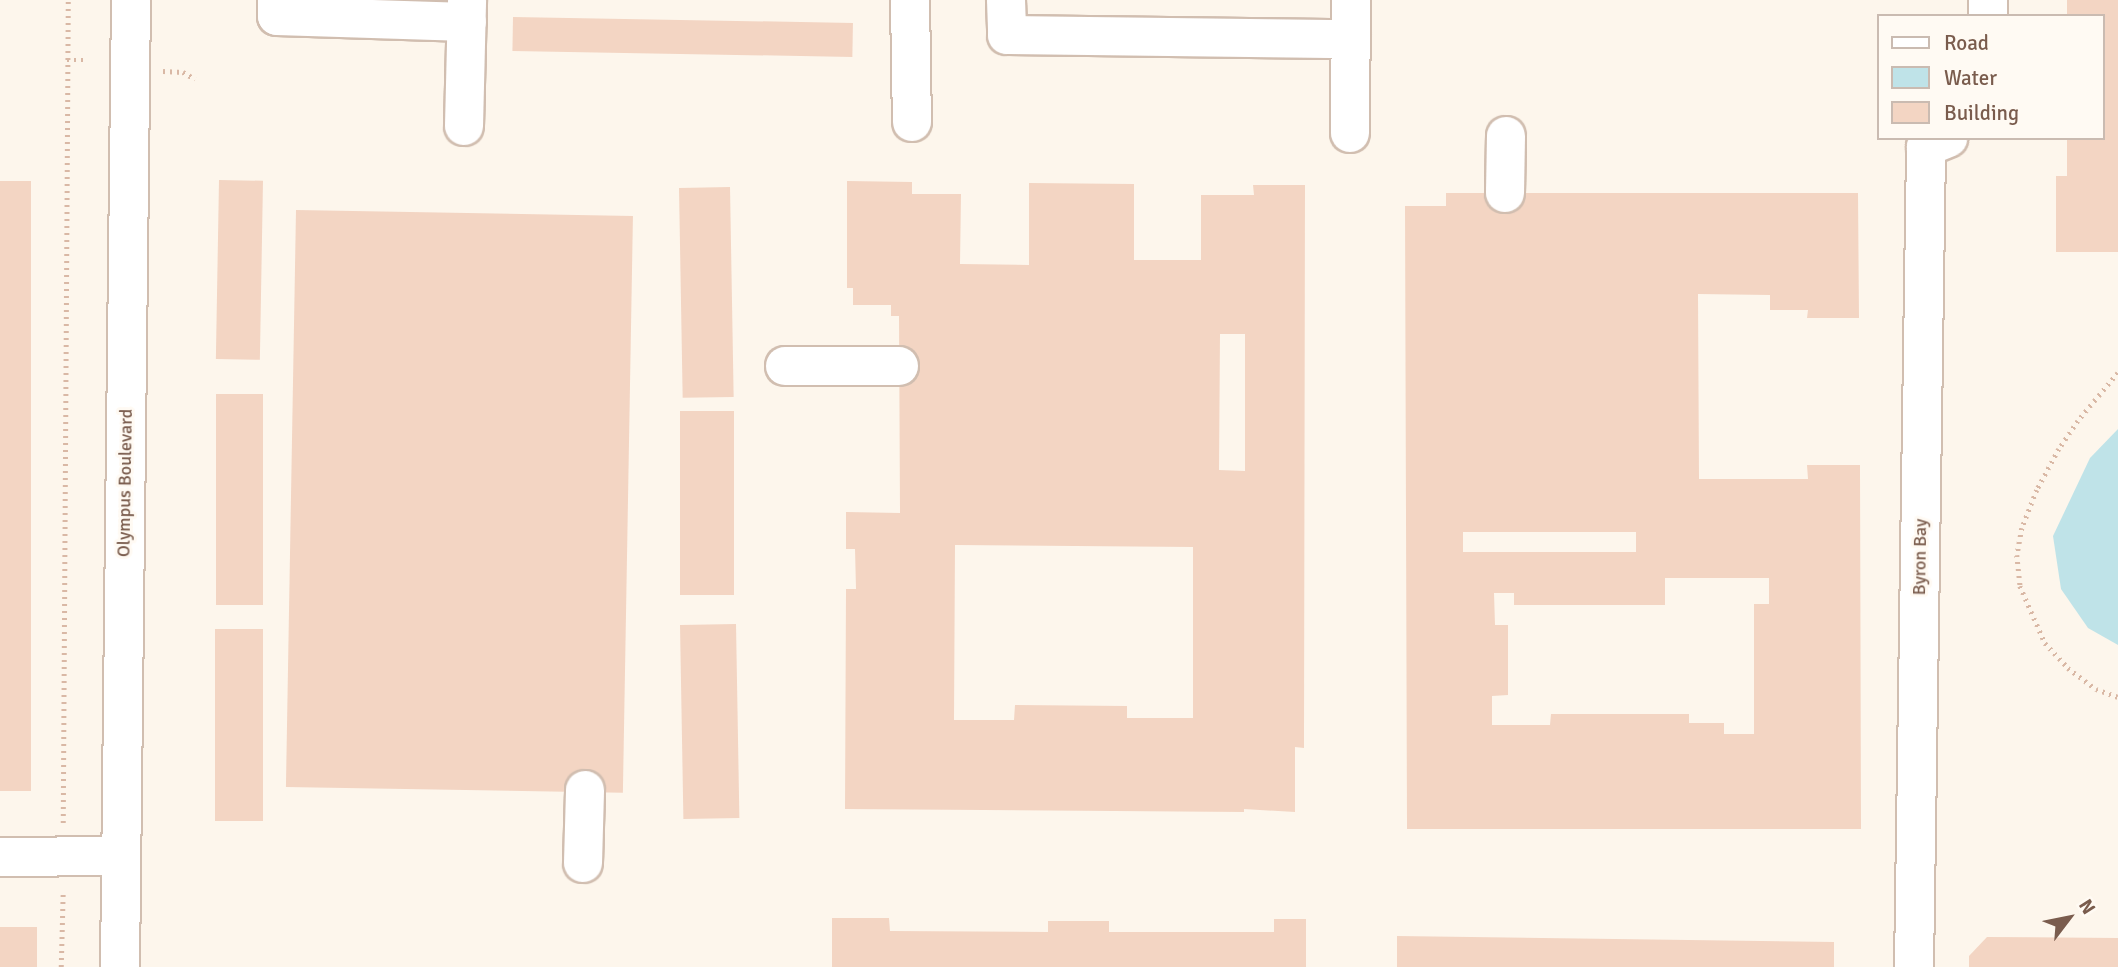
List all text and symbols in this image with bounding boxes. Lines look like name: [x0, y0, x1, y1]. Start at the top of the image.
legend: [1876, 14, 2104, 140]
text: Road: [1944, 30, 1989, 56]
text: Water: [1944, 65, 1997, 91]
text: Building: [1944, 100, 2019, 126]
street label: Olympus Boulevard: [113, 409, 137, 557]
street label: Byron Bay: [1909, 518, 1931, 596]
north arrow: [2034, 883, 2104, 953]
text: N: [2073, 895, 2100, 919]

